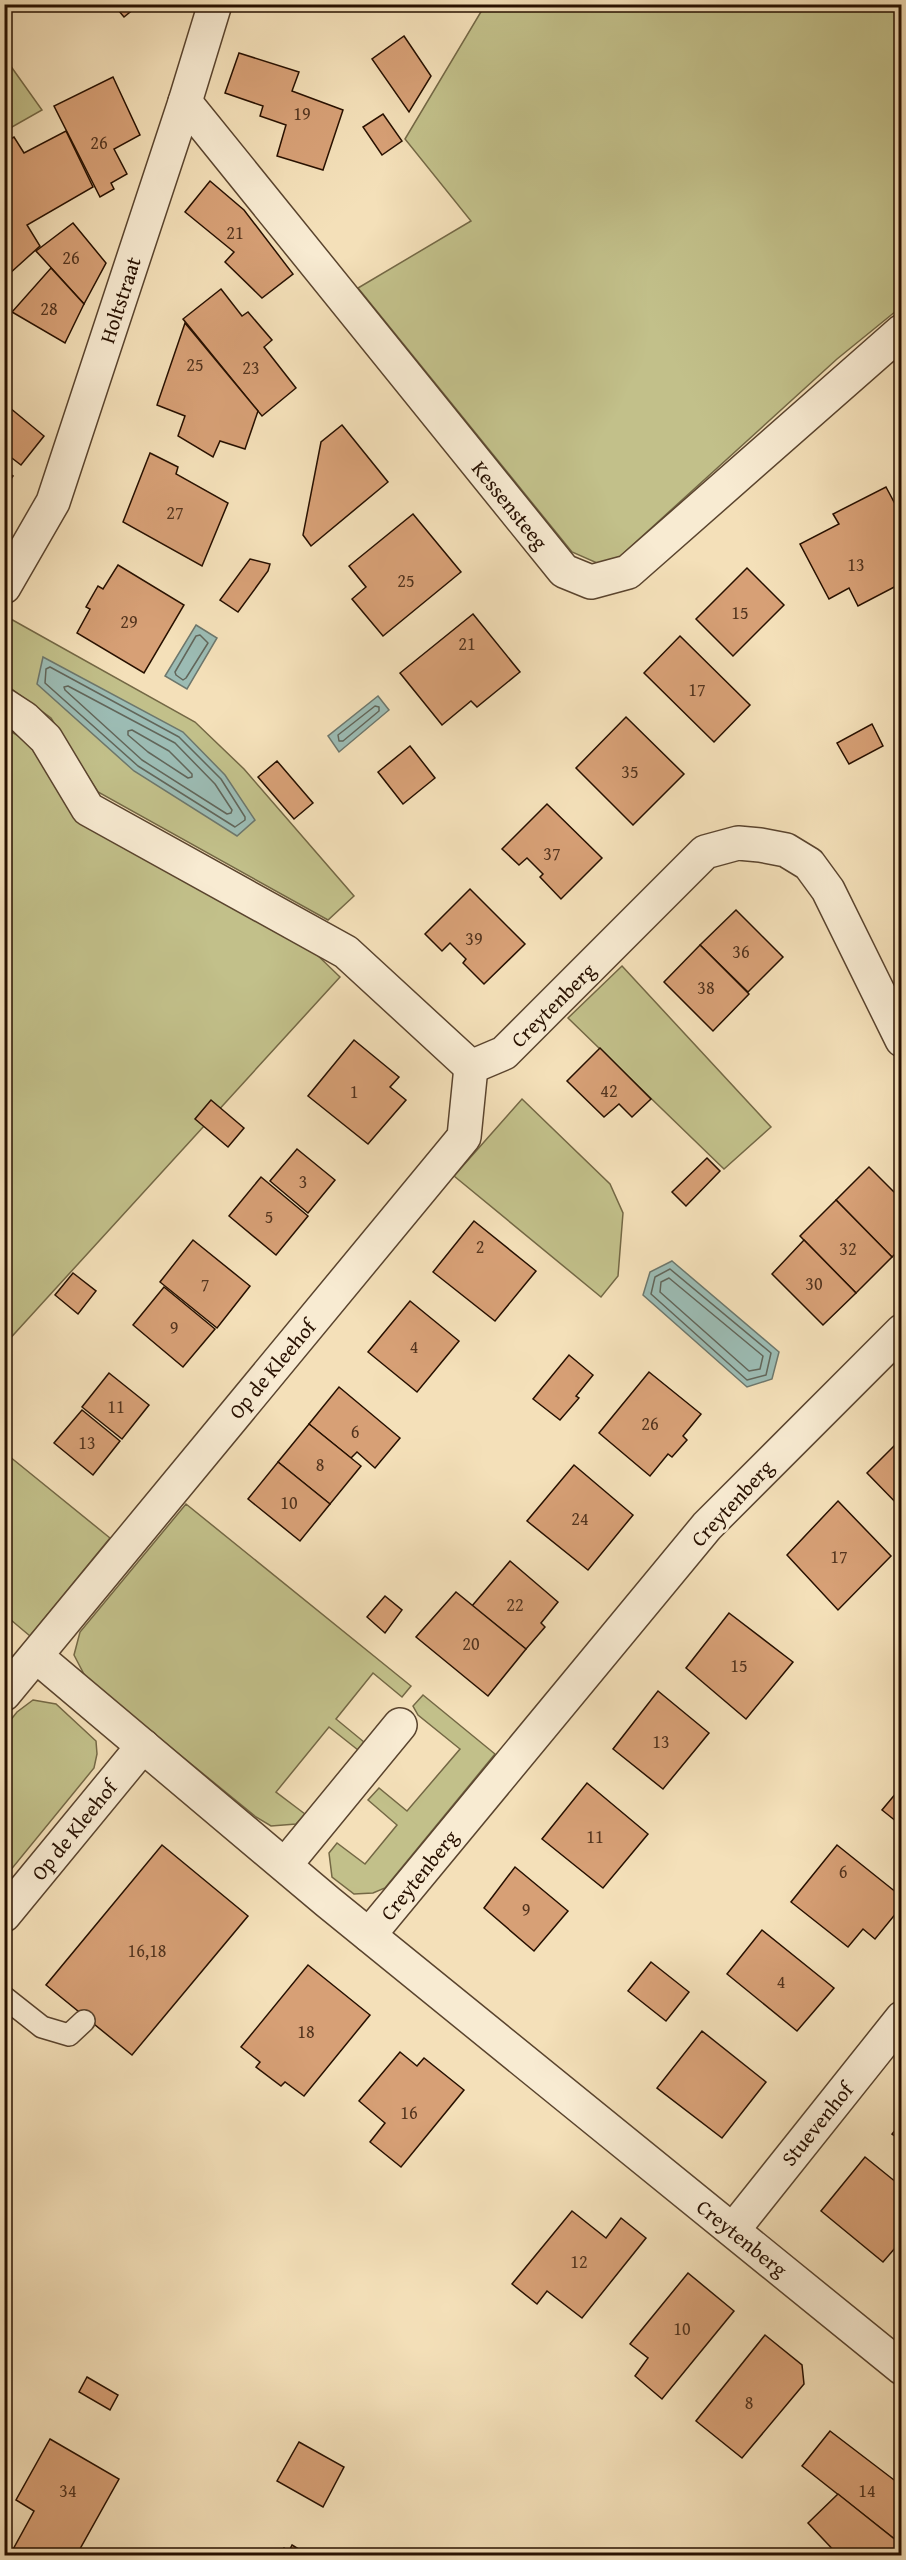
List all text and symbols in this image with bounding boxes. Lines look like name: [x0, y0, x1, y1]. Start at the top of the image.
house number: 19: [293, 100, 311, 127]
house number: 26: [90, 129, 108, 156]
house number: 21: [226, 219, 244, 246]
house number: 26: [62, 244, 80, 271]
street label: Holtstraat: [91, 252, 149, 347]
house number: 28: [40, 295, 58, 322]
house number: 25: [186, 351, 204, 378]
house number: 23: [242, 354, 260, 381]
street label: Kessensteeg: [464, 454, 556, 557]
house number: 27: [166, 499, 184, 526]
house number: 13: [847, 551, 865, 578]
house number: 25: [397, 567, 415, 594]
house number: 15: [731, 599, 749, 626]
house number: 29: [120, 608, 138, 635]
house number: 21: [458, 630, 476, 657]
house number: 17: [688, 676, 706, 703]
house number: 35: [621, 758, 639, 785]
house number: 37: [543, 840, 561, 867]
house number: 39: [465, 925, 483, 952]
house number: 36: [732, 938, 750, 965]
street label: Creytenberg: [504, 955, 603, 1054]
house number: 38: [697, 974, 715, 1001]
house number: 42: [600, 1077, 618, 1104]
house number: 1: [350, 1078, 358, 1105]
house number: 3: [299, 1168, 307, 1195]
house number: 5: [265, 1203, 273, 1230]
house number: 2: [476, 1233, 484, 1260]
house number: 32: [839, 1235, 857, 1262]
house number: 30: [805, 1270, 823, 1297]
house number: 7: [201, 1271, 209, 1298]
street label: Op de Kleehof: [221, 1311, 324, 1426]
house number: 9: [170, 1314, 178, 1341]
house number: 4: [410, 1333, 418, 1360]
house number: 11: [107, 1393, 125, 1420]
house number: 26: [641, 1410, 659, 1437]
house number: 6: [351, 1418, 359, 1445]
house number: 13: [78, 1429, 96, 1456]
house number: 8: [316, 1451, 324, 1478]
street label: Creytenberg: [684, 1452, 781, 1553]
house number: 10: [280, 1489, 298, 1516]
house number: 24: [571, 1505, 589, 1532]
house number: 17: [830, 1543, 848, 1570]
house number: 22: [506, 1591, 524, 1618]
house number: 20: [462, 1630, 480, 1657]
house number: 15: [730, 1652, 748, 1679]
house number: 13: [652, 1728, 670, 1755]
street label: Op de Kleehof: [24, 1771, 126, 1887]
street label: Creytenberg: [373, 1822, 466, 1927]
house number: 11: [586, 1823, 604, 1850]
house number: 6: [839, 1858, 847, 1885]
house number: 9: [522, 1896, 530, 1923]
house number: 16,18: [127, 1937, 167, 1964]
house number: 4: [777, 1968, 785, 1995]
house number: 18: [297, 2018, 315, 2045]
street label: Stuevenhof: [774, 2074, 862, 2173]
house number: 16: [400, 2099, 418, 2126]
street label: Creytenberg: [690, 2192, 795, 2285]
house number: 12: [570, 2248, 588, 2275]
house number: 10: [673, 2315, 691, 2342]
house number: 8: [745, 2389, 753, 2416]
house number: 34: [59, 2477, 77, 2504]
house number: 14: [858, 2477, 876, 2504]

